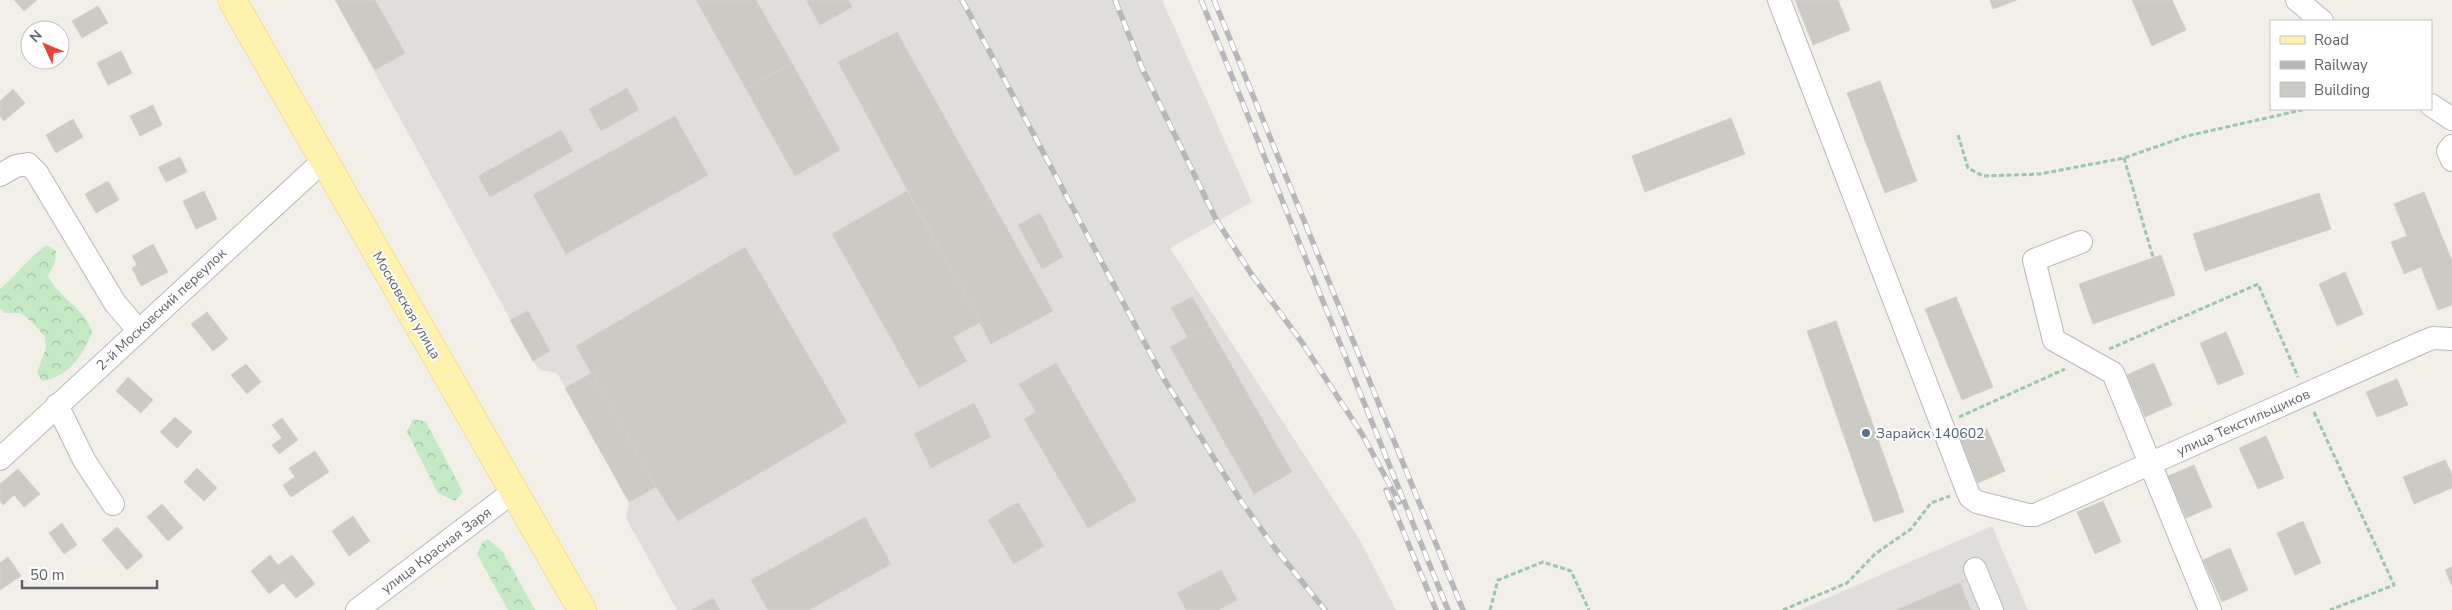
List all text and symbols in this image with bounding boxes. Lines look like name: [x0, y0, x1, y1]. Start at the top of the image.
north arrow: [20, 20, 70, 70]
legend: [2270, 20, 2432, 110]
text: N: [26, 26, 46, 47]
text: Road: [2314, 30, 2349, 50]
text: Railway: [2314, 55, 2368, 75]
text: Building: [2314, 80, 2370, 100]
street label: 2-й Московский переулок: [92, 244, 231, 375]
street label: Московская улица: [368, 248, 445, 362]
street label: улица Текстильщиков: [2173, 384, 2313, 460]
place label: Зарайск 140602: [1876, 424, 1985, 443]
marker: Зарайск 140602: [1860, 427, 1872, 439]
street label: улица Красная Заря: [377, 503, 495, 598]
scale bar: [22, 558, 158, 590]
text: 50 m: [30, 565, 65, 585]

